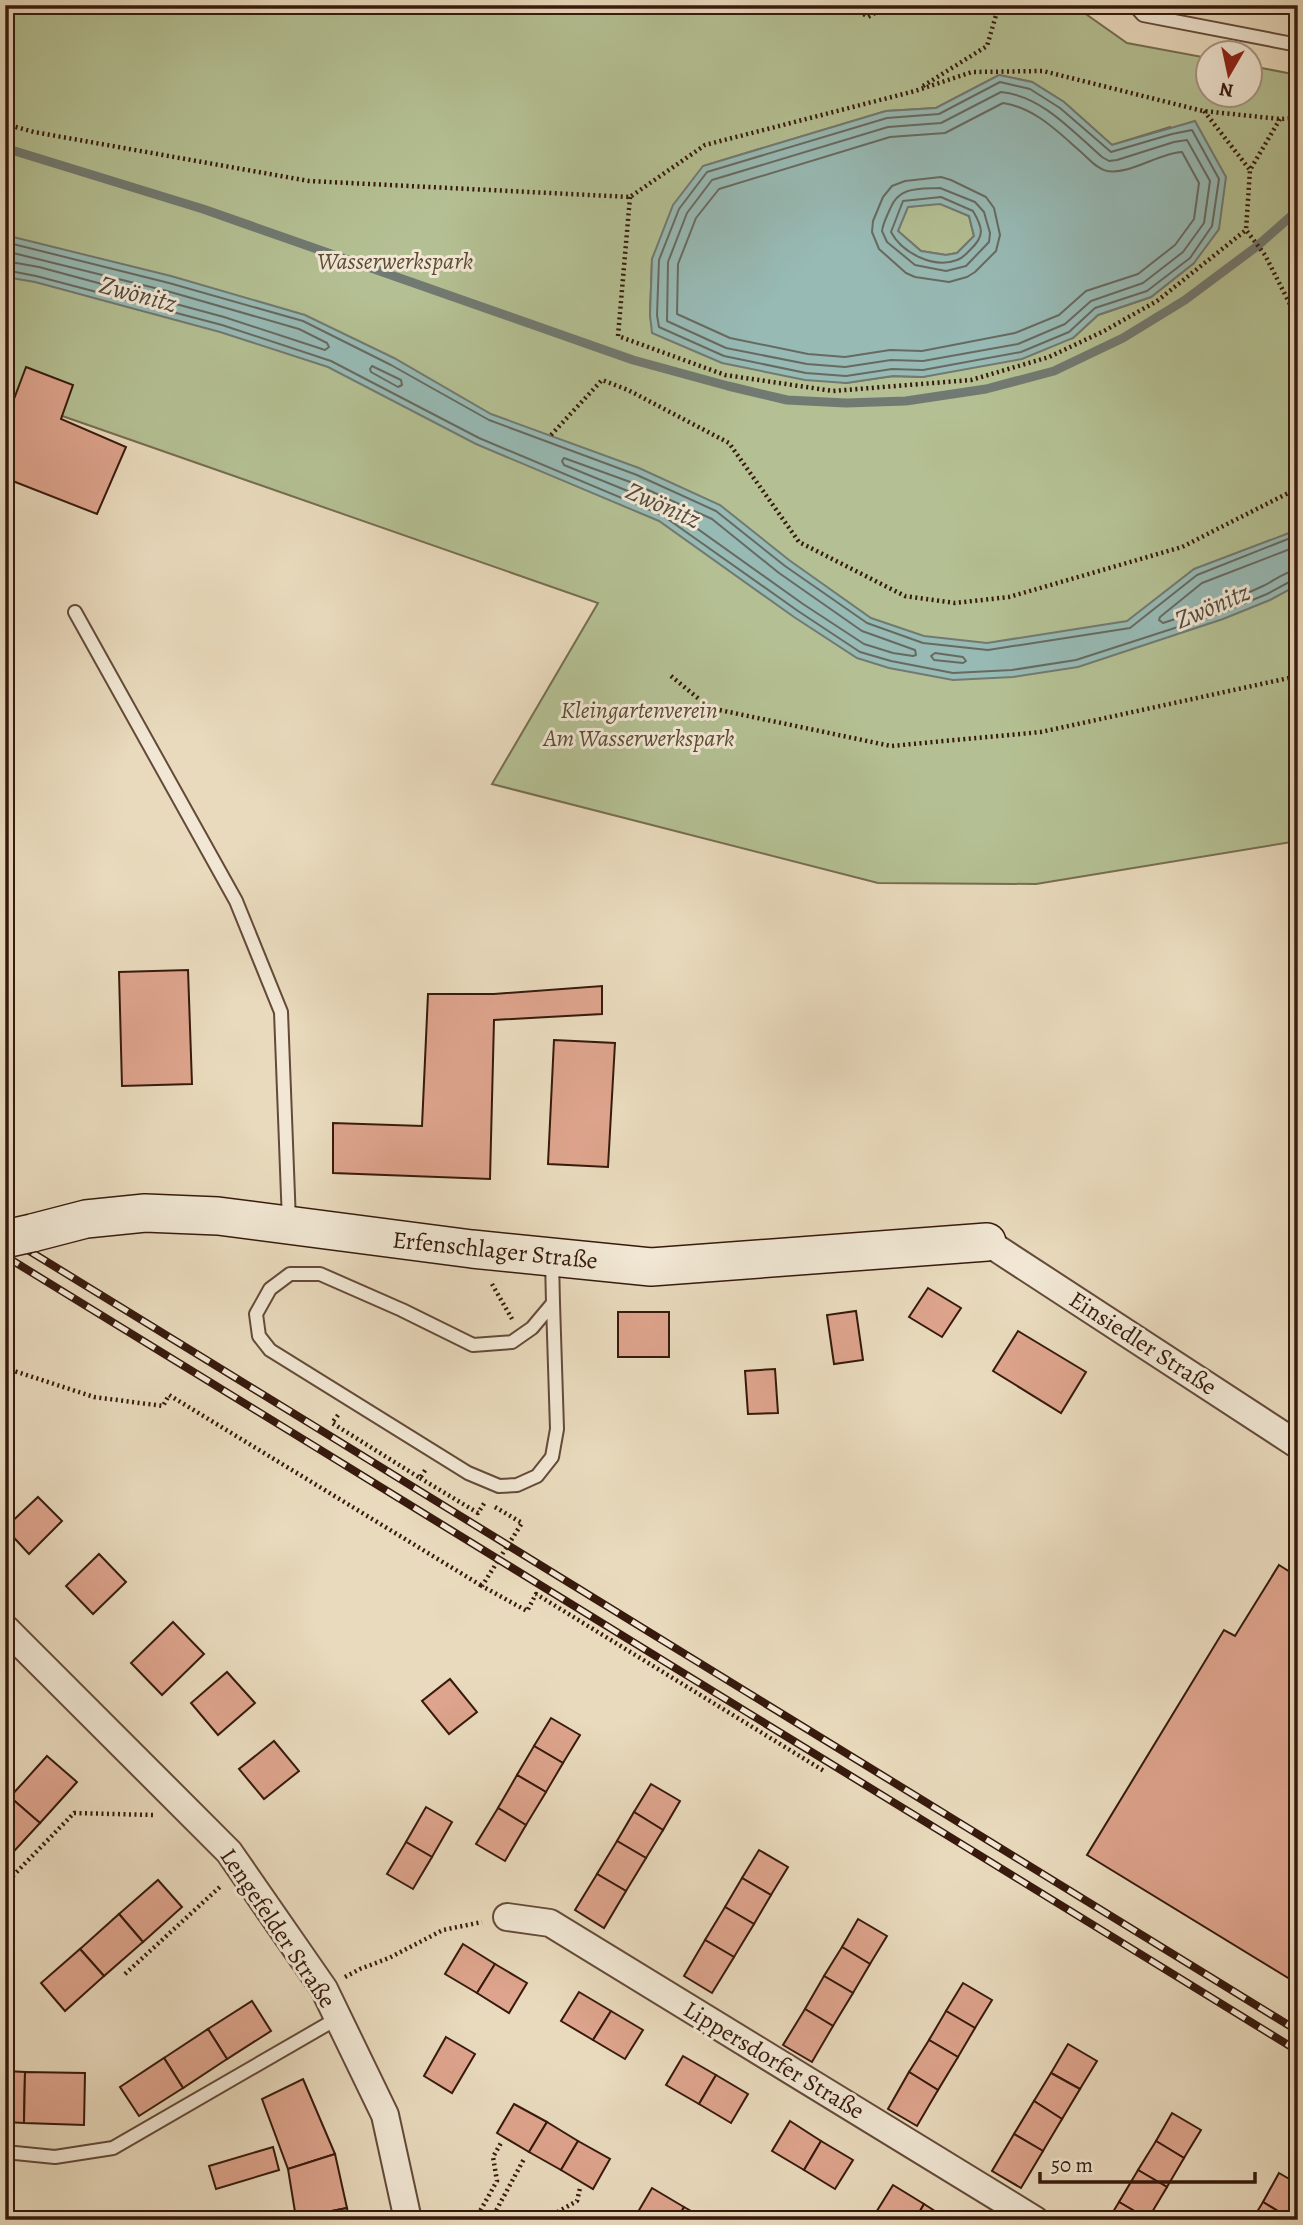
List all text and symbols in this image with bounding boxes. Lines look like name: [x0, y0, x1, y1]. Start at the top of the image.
north arrow: [1194, 38, 1264, 108]
text: N: [1217, 76, 1235, 104]
park label: Wasserwerkspark: [317, 245, 473, 277]
water label: Zwönitz: [96, 267, 181, 321]
water label: Zwönitz: [620, 473, 706, 537]
water label: Zwönitz: [1169, 574, 1255, 637]
park label: Kleingartenverein Am Wasserwerkspark: [542, 694, 735, 754]
street label: Erfenschlager Straße: [391, 1223, 599, 1277]
street label: Einsiedler Straße: [1063, 1283, 1223, 1403]
street label: Lengefelder Straße: [213, 1842, 343, 2014]
street label: Lippersdorfer Straße: [678, 1993, 870, 2127]
scale bar: [1040, 2141, 1256, 2185]
text: 50 m: [1051, 2151, 1093, 2179]

